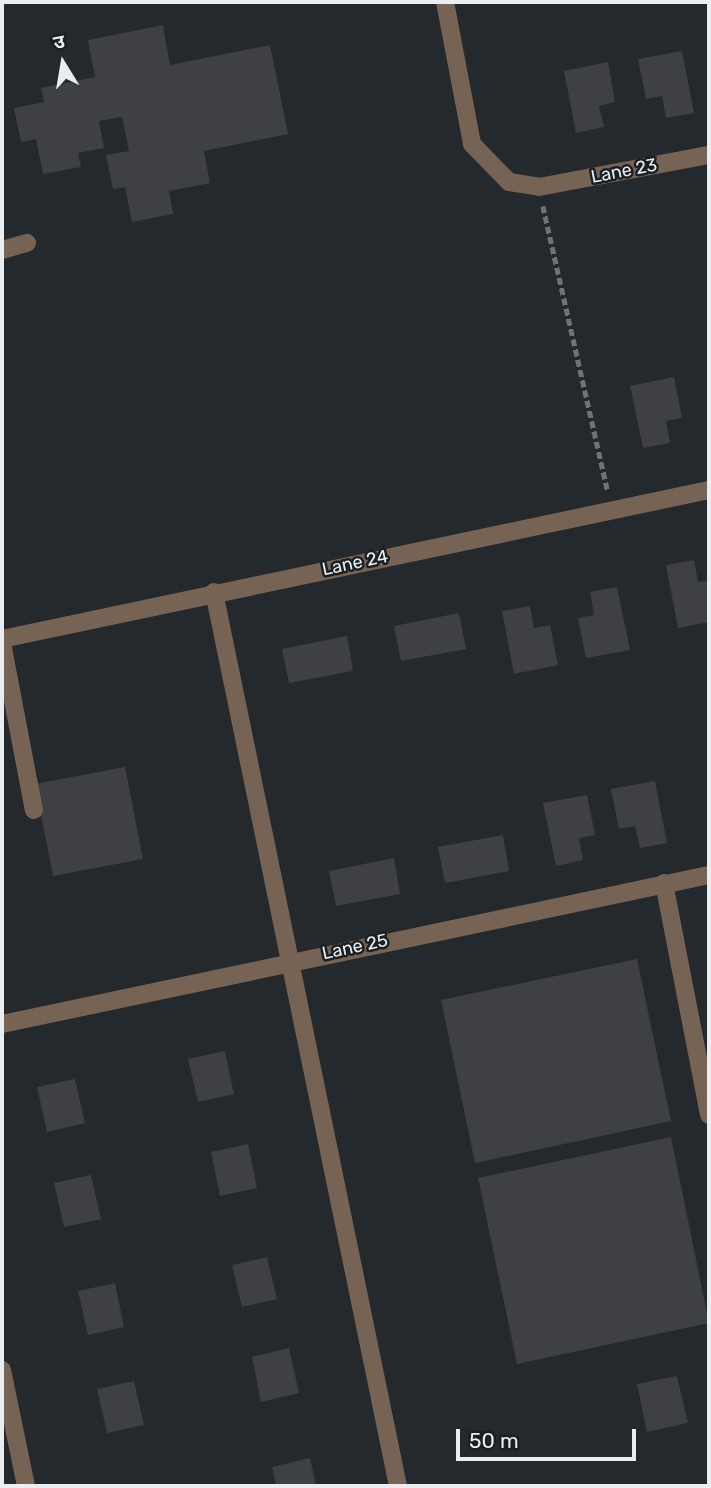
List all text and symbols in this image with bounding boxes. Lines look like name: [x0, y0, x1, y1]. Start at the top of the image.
north arrow: [28, 28, 98, 98]
text: उ: [51, 30, 67, 54]
street label: Lane 23: [589, 154, 659, 188]
street label: Lane 24: [320, 545, 390, 581]
street label: Lane 25: [320, 929, 390, 965]
scale bar: [459, 1414, 639, 1458]
text: 50 m: [469, 1428, 519, 1453]

